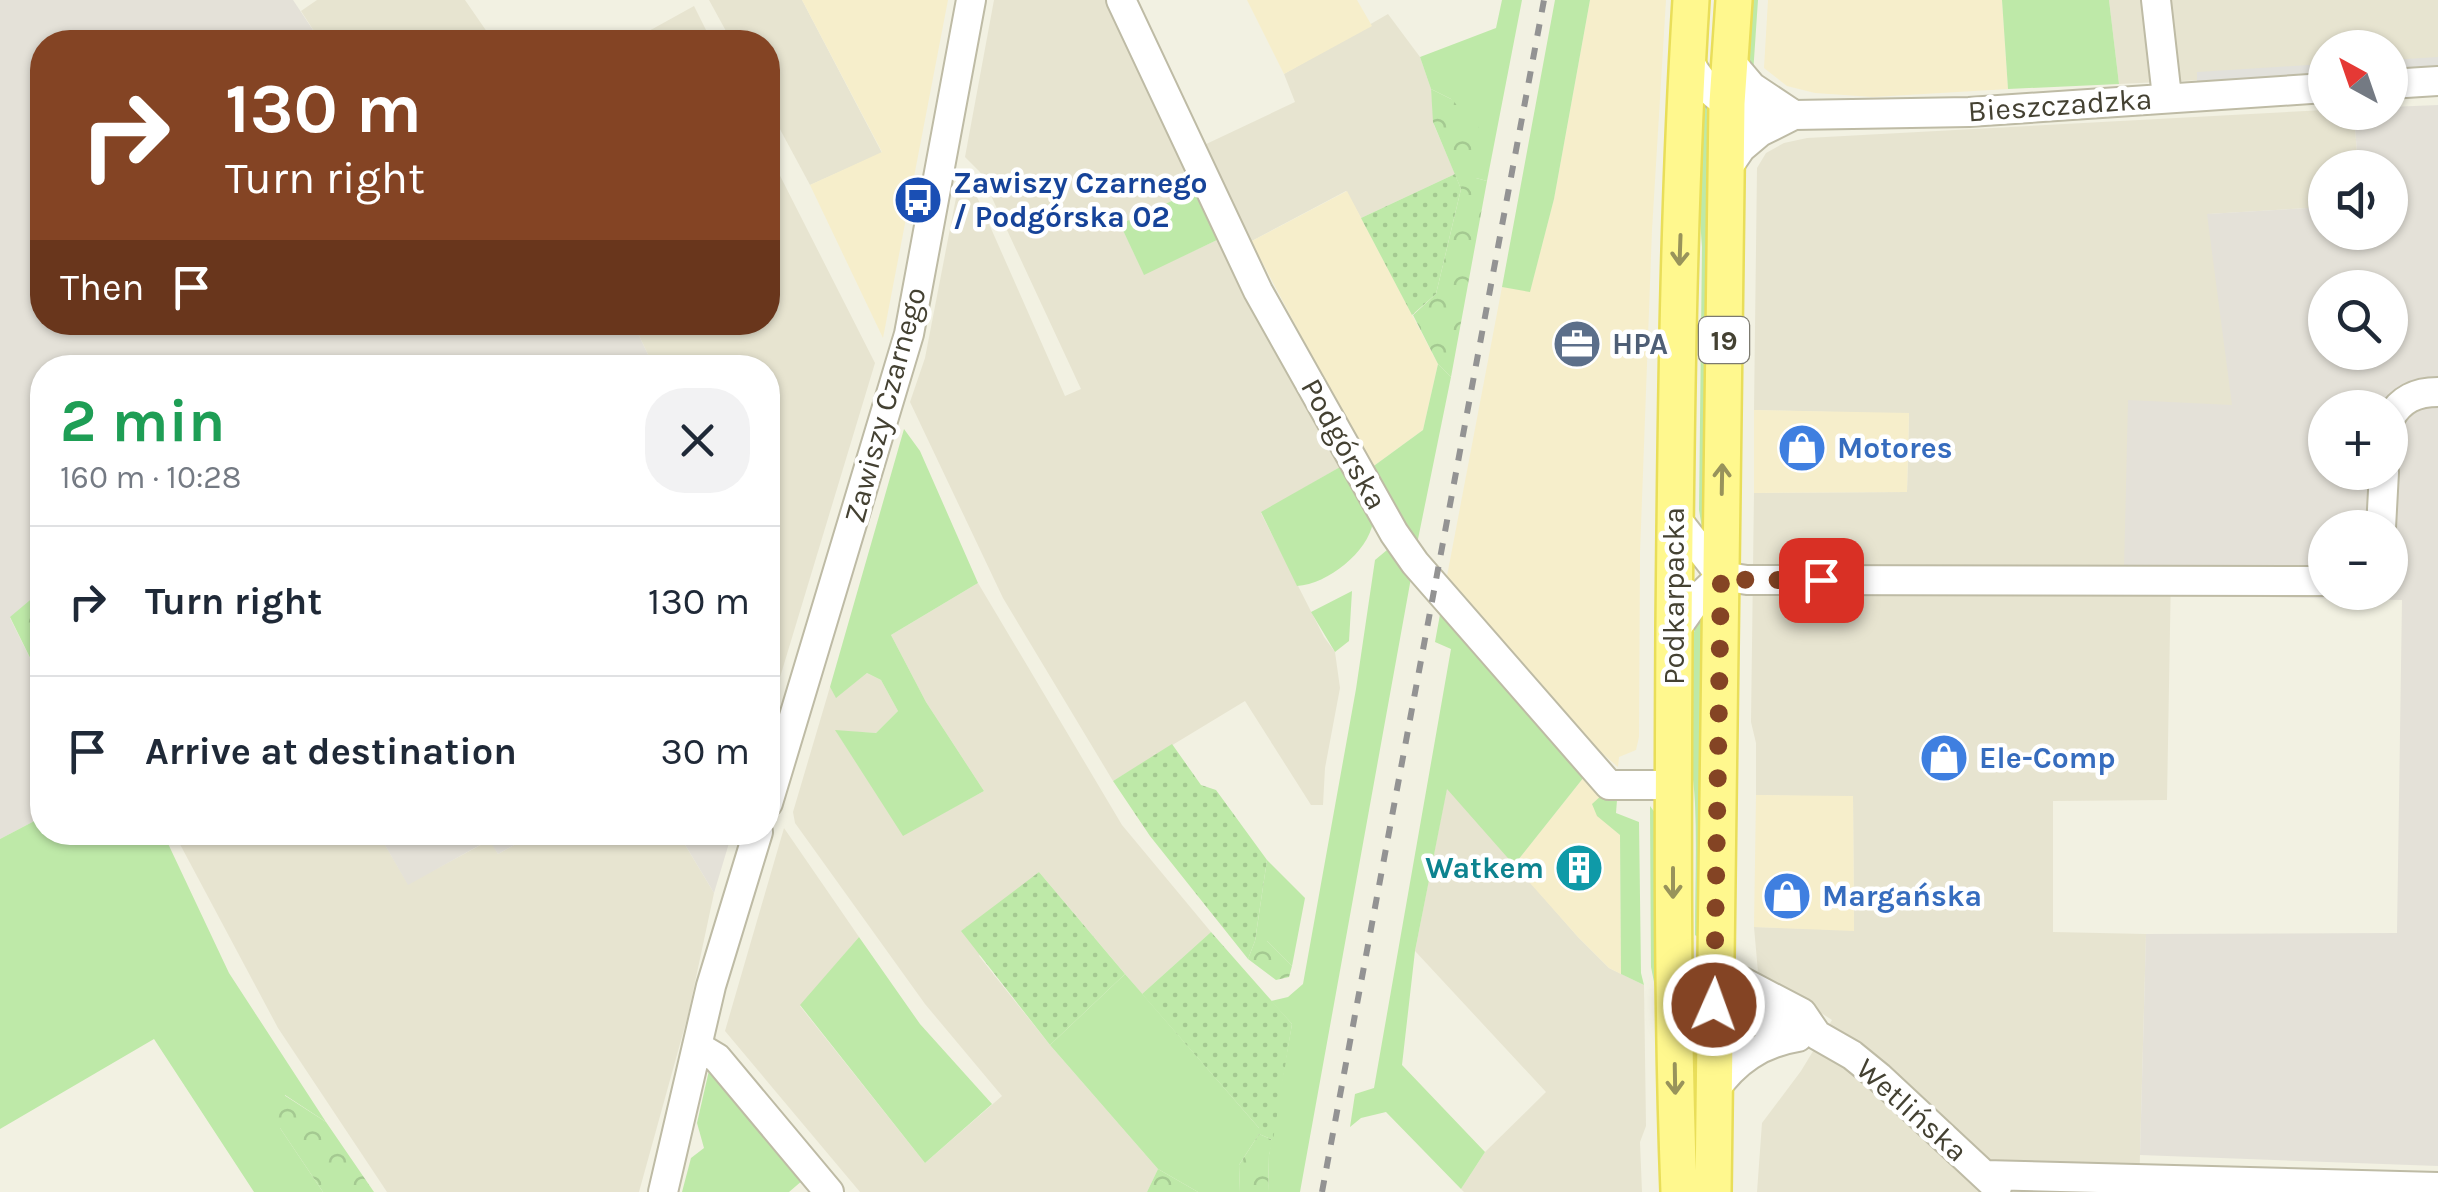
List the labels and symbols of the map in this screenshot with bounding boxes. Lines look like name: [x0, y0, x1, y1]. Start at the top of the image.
north arrow: [2308, 30, 2408, 130]
street label: Bieszczadzka: [1967, 81, 2153, 129]
place label: Zawiszy Czarnego / Podgórska 02: [953, 165, 1208, 235]
bus stop icon: Zawiszy Czarnego / Podgórska 02: [892, 174, 944, 226]
one-way arrow: [1670, 233, 1689, 266]
street label: Zawiszy Czarnego: [836, 283, 934, 527]
road number: 19: [1699, 317, 1749, 363]
office icon: HPA: [1551, 318, 1603, 370]
place label: HPA: [1612, 326, 1668, 362]
street label: Podgórska: [1293, 372, 1395, 516]
shop icon: Motores: [1776, 422, 1828, 474]
place label: Motores: [1837, 430, 1953, 466]
one-way arrow: [1712, 463, 1732, 496]
street label: Podkarpacka: [1656, 507, 1692, 685]
pin: [1779, 538, 1864, 623]
shop icon: Ele-Comp: [1918, 732, 1970, 784]
place label: Ele-Comp: [1979, 740, 2116, 776]
building icon: Watkem: [1553, 842, 1605, 894]
place label: Watkem: [1425, 850, 1544, 886]
one-way arrow: [1664, 866, 1682, 898]
shop icon: Margańska: [1761, 870, 1813, 922]
place label: Margańska: [1822, 878, 1982, 914]
position arrow: [1662, 953, 1766, 1057]
street label: Wetlińska: [1849, 1051, 1975, 1169]
one-way arrow: [1666, 1062, 1684, 1095]

